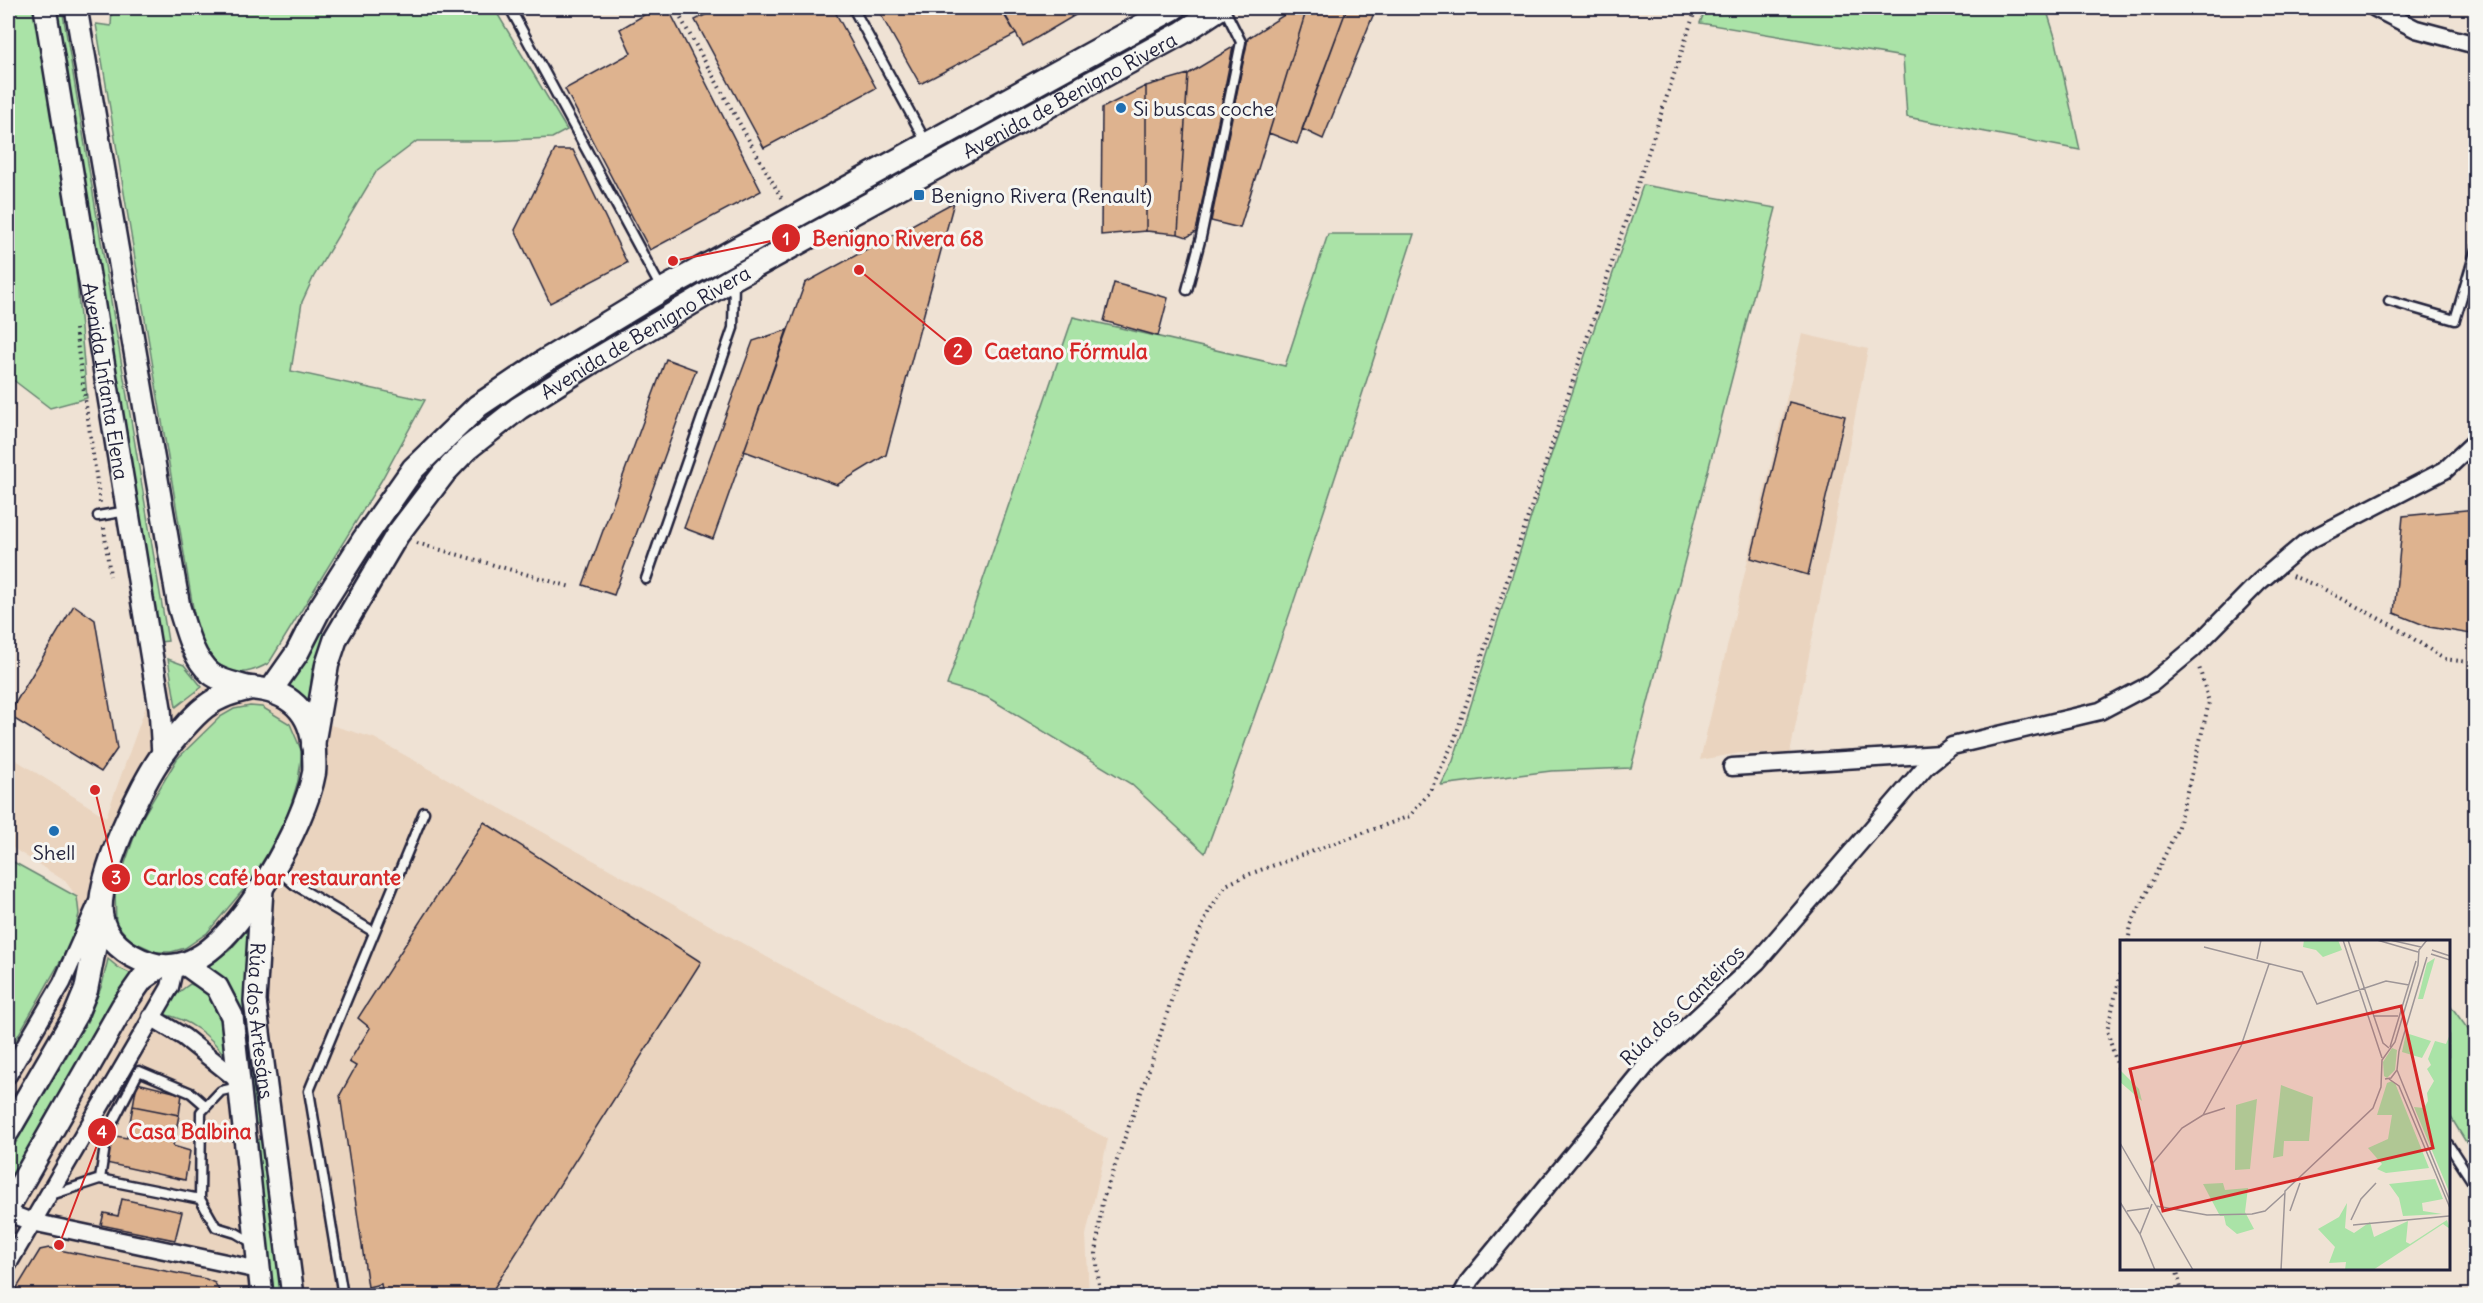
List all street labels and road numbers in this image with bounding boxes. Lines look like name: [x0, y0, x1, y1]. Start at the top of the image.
street label: Avenida de Benigno Rivera: [958, 26, 1181, 163]
street label: Avenida de Benigno Rivera: [535, 259, 754, 404]
street label: Avenida Infanta Elena: [78, 281, 135, 481]
street label: Rúa dos Canteiros: [1615, 939, 1749, 1071]
street label: Rúa dos Artesáns: [242, 942, 280, 1100]

